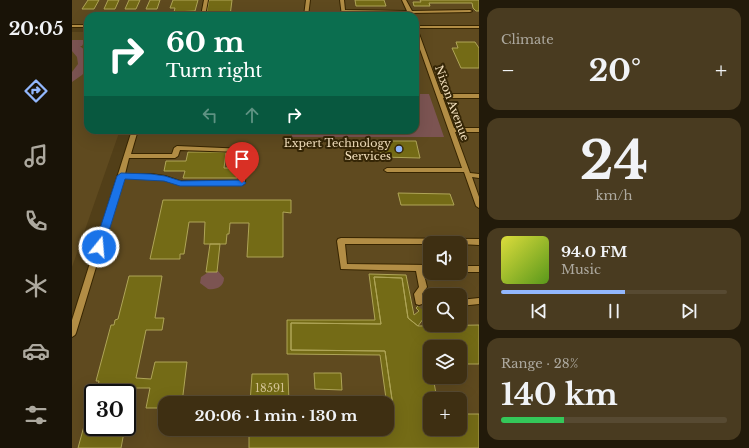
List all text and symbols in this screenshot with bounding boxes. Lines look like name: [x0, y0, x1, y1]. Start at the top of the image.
text: 20:05: [9, 18, 63, 40]
text: 60 m: [166, 25, 244, 60]
icon: right: [100, 28, 152, 80]
text: Climate: [501, 31, 554, 48]
text: 20°: [589, 52, 641, 89]
text: −: [501, 57, 515, 84]
text: +: [715, 57, 727, 84]
text: Turn right: [166, 60, 262, 82]
street label: Nixon Avenue: [432, 63, 472, 143]
icon: directions: [22, 77, 50, 105]
icon: left: [199, 104, 221, 126]
icon: ahead: [241, 104, 263, 126]
icon: right: [283, 104, 305, 126]
text: 24: [580, 129, 648, 193]
place label: Expert Technology Services: [284, 136, 391, 163]
icon: music: [22, 142, 50, 170]
pin: [225, 142, 259, 183]
marker: Expert Technology Services: [394, 144, 404, 154]
icon: arrive: [231, 148, 253, 170]
text: km/h: [596, 187, 632, 204]
icon: phone: [22, 207, 50, 235]
position arrow: [78, 226, 120, 268]
map controls: [423, 236, 467, 436]
button: sound: [423, 236, 467, 280]
text: 94.0 FM: [561, 242, 628, 261]
text: Music: [561, 261, 601, 278]
icon: climate: [22, 272, 50, 300]
button: search: [423, 288, 467, 332]
icon: previous: [528, 300, 550, 322]
icon: pause: [603, 300, 625, 322]
icon: next: [678, 300, 700, 322]
icon: car: [22, 337, 50, 365]
button: layers: [423, 340, 467, 384]
text: Range · 28%: [501, 355, 578, 372]
text: 140 km: [501, 376, 618, 413]
house number: 18591: [255, 381, 285, 395]
speed limit sign: 30: [84, 384, 136, 436]
button: +: [423, 392, 467, 436]
icon: filters: [22, 401, 50, 429]
text: 20:06 · 1 min · 130 m: [195, 406, 357, 425]

